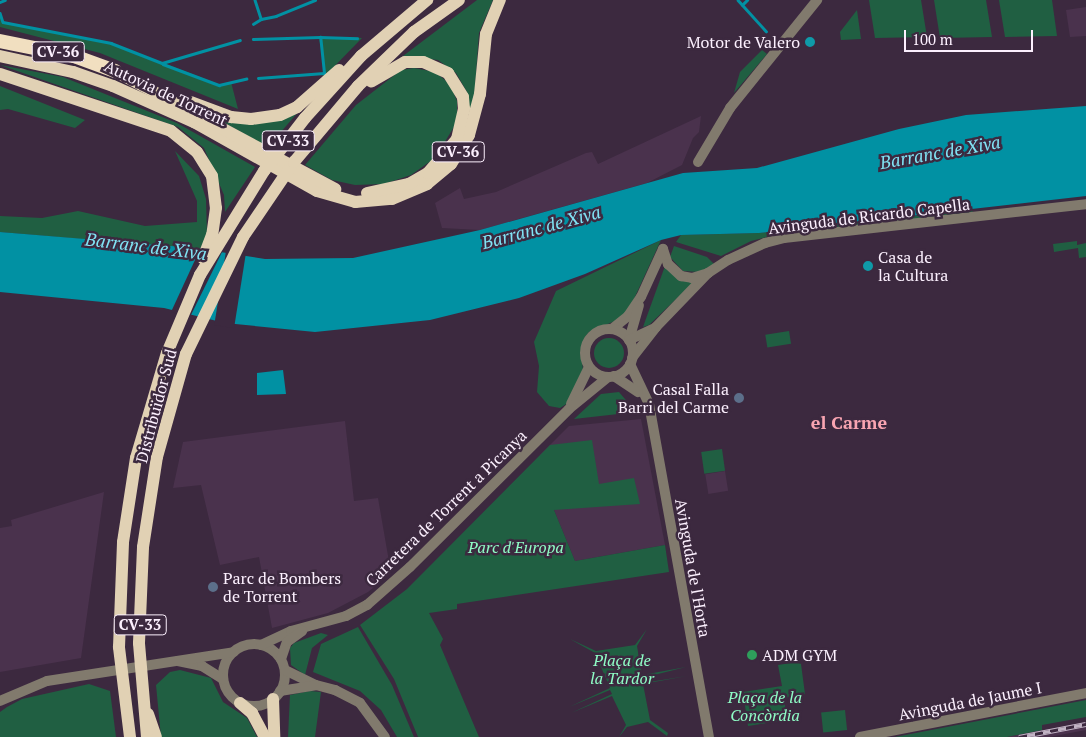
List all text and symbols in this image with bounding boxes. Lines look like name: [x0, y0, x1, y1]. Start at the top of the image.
scale bar: [906, 20, 1035, 52]
text: 100 m: [912, 29, 953, 49]
place label: Motor de Valero: [686, 32, 800, 52]
marker: Motor de Valero: [804, 36, 816, 48]
road number: CV-36: [32, 40, 84, 64]
street label: Autovia de Torrent: [101, 56, 231, 130]
road number: CV-33: [262, 128, 314, 154]
water label: Barranc de Xiva: [878, 131, 1002, 173]
road number: CV-36: [432, 140, 484, 164]
street label: Avinguda de Ricardo Capella: [767, 194, 971, 238]
water label: Barranc de Xiva: [479, 201, 603, 253]
water label: Barranc de Xiva: [84, 228, 208, 264]
place label: Casa de la Cultura: [878, 247, 948, 285]
marker: Casa de la Cultura: [862, 260, 874, 272]
street label: Distribuïdor Sud: [132, 347, 180, 465]
place label: Casal Falla Barri del Carme: [618, 379, 729, 417]
marker: Casal Falla Barri del Carme: [733, 392, 745, 404]
district label: el Carme: [811, 411, 887, 433]
street label: Carretera de Torrent a Picanya: [361, 426, 531, 590]
street label: Avinguda de l'Horta: [671, 497, 715, 639]
park label: Parc d'Europa: [468, 537, 564, 557]
place label: Parc de Bombers de Torrent: [223, 568, 341, 606]
marker: Parc de Bombers de Torrent: [207, 581, 219, 593]
road number: CV-33: [114, 612, 166, 638]
place label: ADM GYM: [762, 645, 837, 665]
marker: ADM GYM: [746, 649, 758, 661]
park label: Plaça de la Tardor: [590, 650, 654, 688]
street label: Avinguda de Jaume I: [897, 678, 1043, 724]
park label: Plaça de la Concòrdia: [728, 687, 802, 725]

